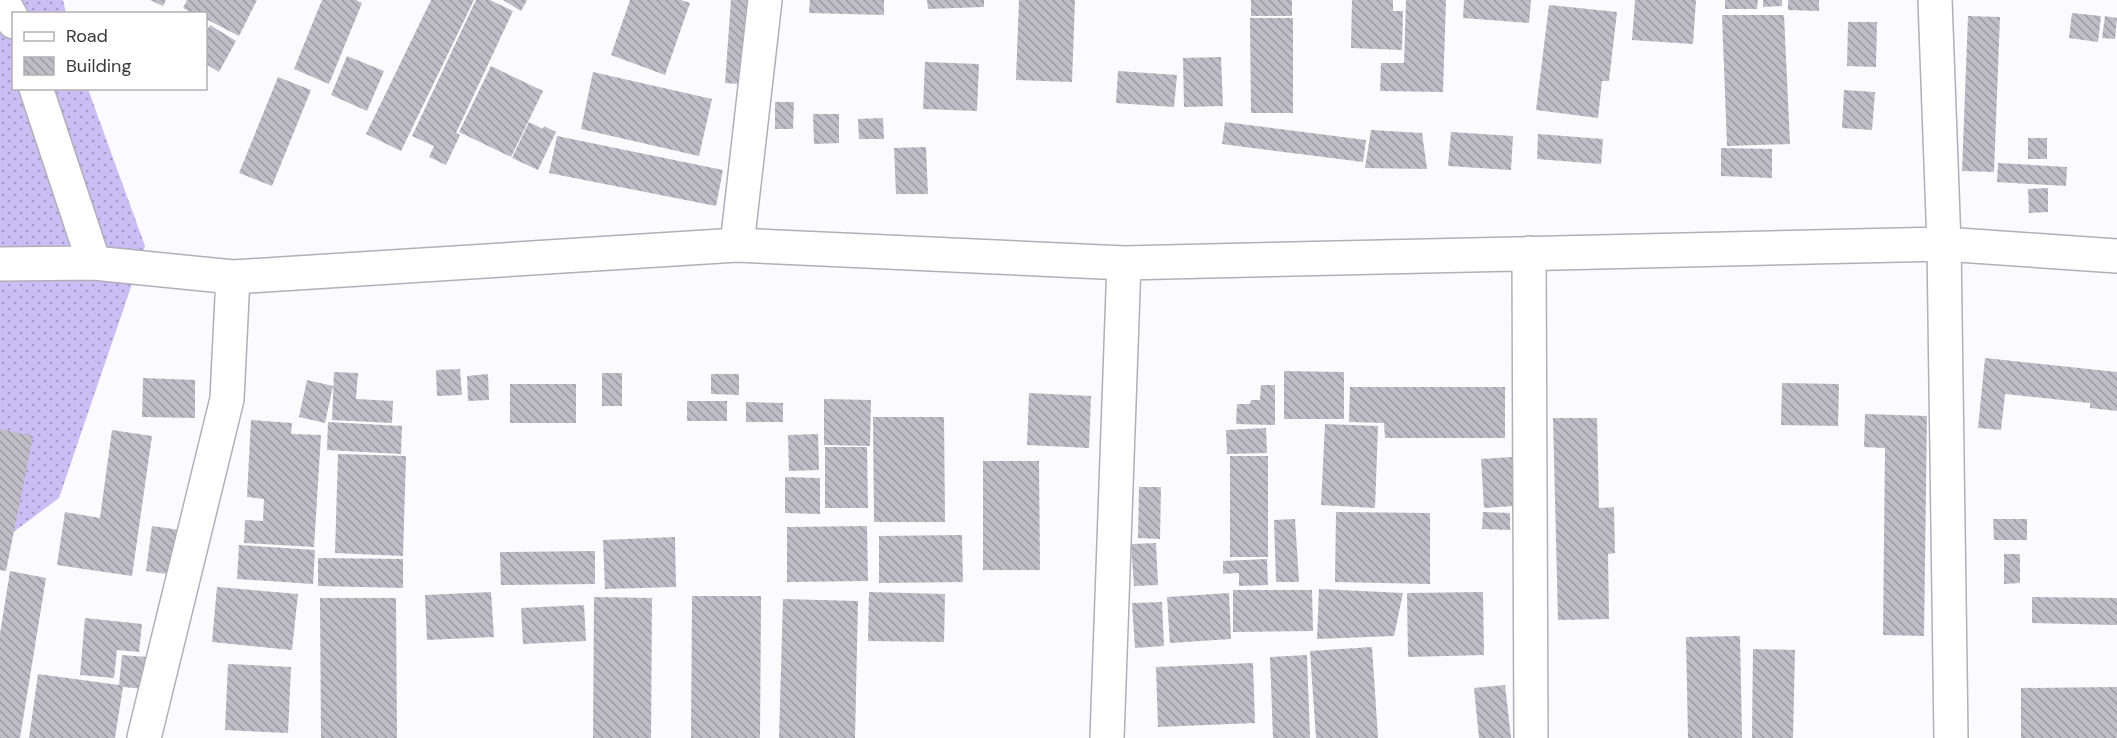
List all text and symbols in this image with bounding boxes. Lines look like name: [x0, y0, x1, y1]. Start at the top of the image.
legend: [12, 12, 207, 90]
text: Road: [66, 24, 108, 48]
text: Building: [66, 54, 131, 78]

